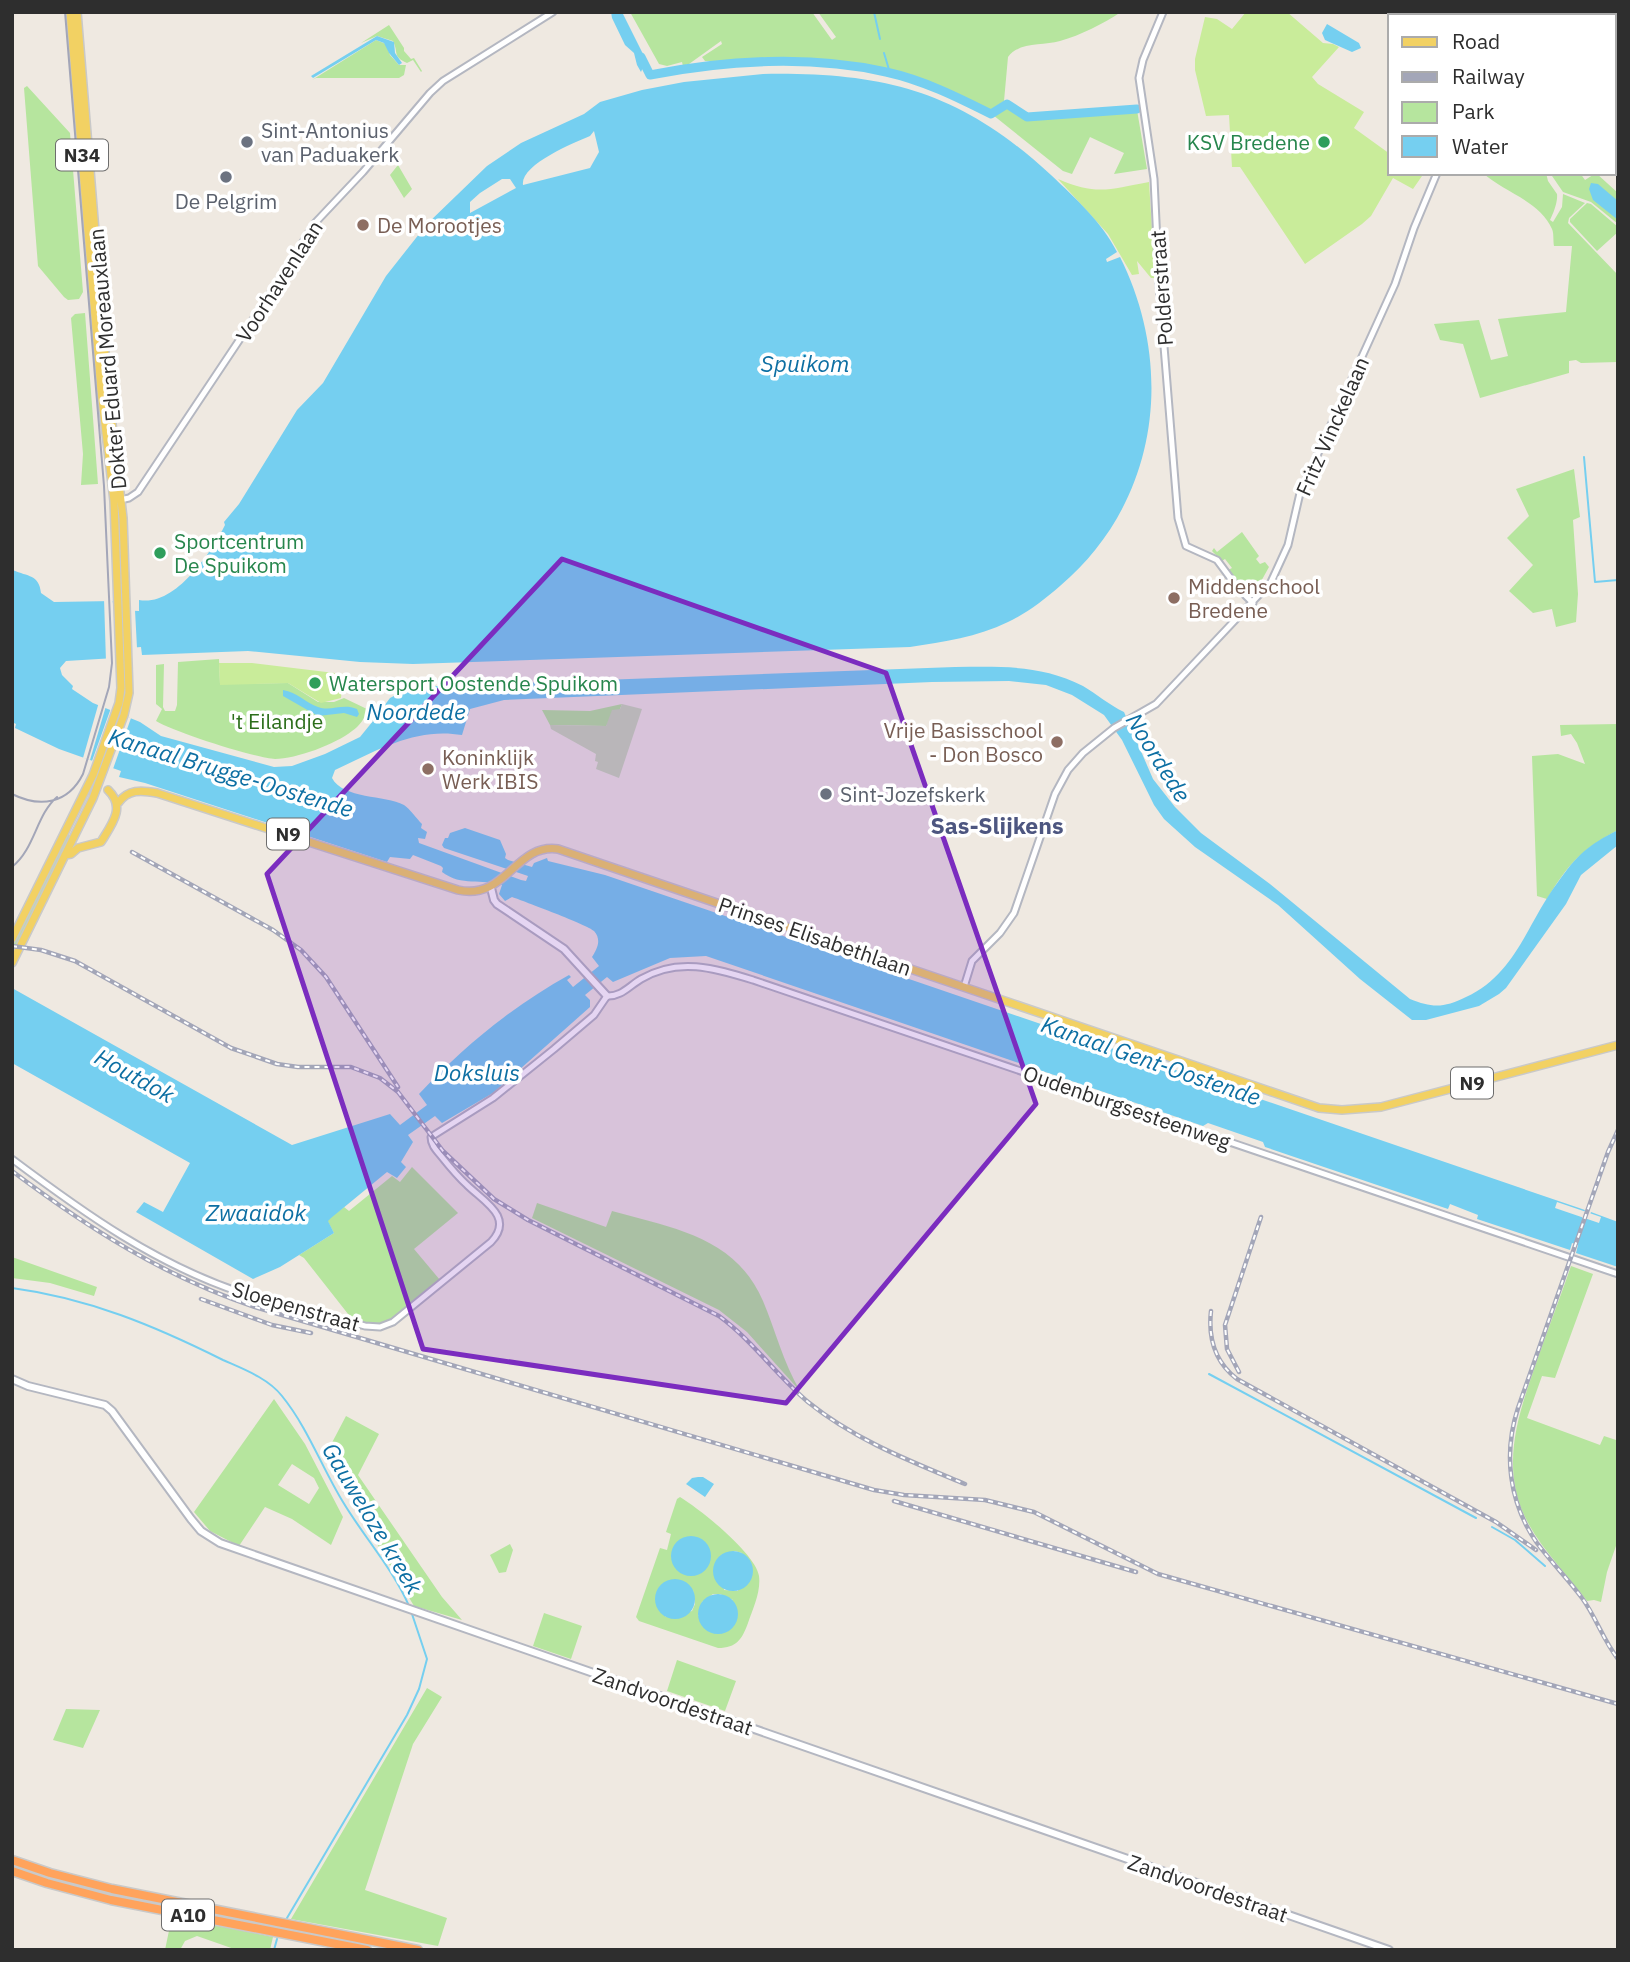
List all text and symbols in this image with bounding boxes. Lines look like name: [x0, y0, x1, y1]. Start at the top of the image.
legend: [1388, 14, 1616, 175]
text: Road: [1452, 27, 1500, 55]
text: Railway: [1452, 62, 1525, 90]
text: Park: [1452, 97, 1495, 125]
place label: Sint-Antonius van Paduakerk: [261, 116, 399, 168]
place label: KSV Bredene: [1187, 128, 1310, 156]
text: Water: [1452, 132, 1509, 160]
marker: Sint-Antonius van Paduakerk: [239, 134, 255, 150]
marker: KSV Bredene: [1316, 134, 1332, 150]
road number: N34: [56, 140, 108, 170]
marker: De Pelgrim: [218, 169, 234, 185]
place label: De Pelgrim: [175, 187, 277, 215]
place label: De Morootjes: [377, 211, 502, 239]
street label: Voorhavenlaan: [229, 215, 329, 347]
marker: De Morootjes: [355, 217, 371, 233]
street label: Dokter Eduard Moreauxlaan: [82, 227, 132, 491]
street label: Polderstraat: [1143, 229, 1179, 347]
water label: Spuikom: [760, 348, 850, 378]
street label: Fritz Vinckelaan: [1289, 352, 1375, 500]
place label: Sportcentrum De Spuikom: [174, 527, 304, 579]
marker: Sportcentrum De Spuikom: [152, 545, 168, 561]
place label: Middenschool Bredene: [1188, 572, 1320, 624]
marker: Middenschool Bredene: [1166, 590, 1182, 606]
place label: Watersport Oostende Spuikom: [329, 669, 618, 697]
marker: Watersport Oostende Spuikom: [307, 675, 323, 691]
water label: Noordede: [366, 696, 466, 726]
park label: 't Eilandje: [231, 707, 323, 735]
water label: Noordede: [1120, 707, 1198, 807]
place label: Vrije Basisschool - Don Bosco: [883, 716, 1043, 768]
water label: Kanaal Brugge-Oostende: [105, 720, 357, 824]
marker: Vrije Basisschool - Don Bosco: [1049, 734, 1065, 750]
place label: Koninklijk Werk IBIS: [442, 743, 538, 795]
marker: Koninklijk Werk IBIS: [420, 761, 436, 777]
place label: Sint-Jozefskerk: [840, 780, 986, 808]
marker: Sint-Jozefskerk: [818, 786, 834, 802]
district label: Sas-Slijkens: [930, 810, 1064, 840]
road number: N9: [267, 818, 309, 849]
street label: Prinses Elisabethlaan: [715, 890, 915, 982]
water label: Kanaal Gent-Oostende: [1037, 1008, 1265, 1112]
water label: Houtdok: [90, 1041, 181, 1110]
water label: Doksluis: [434, 1057, 520, 1087]
street label: Oudenburgsesteenweg: [1020, 1058, 1234, 1156]
road number: N9: [1451, 1068, 1493, 1098]
water label: Zwaaidok: [205, 1197, 307, 1227]
street label: Sloepenstraat: [229, 1274, 363, 1338]
water label: Gauweloze kreek: [316, 1437, 431, 1600]
street label: Zandvoordestraat: [589, 1661, 757, 1741]
street label: Zandvoordestraat: [1124, 1848, 1292, 1928]
road number: A10: [162, 1899, 214, 1930]

